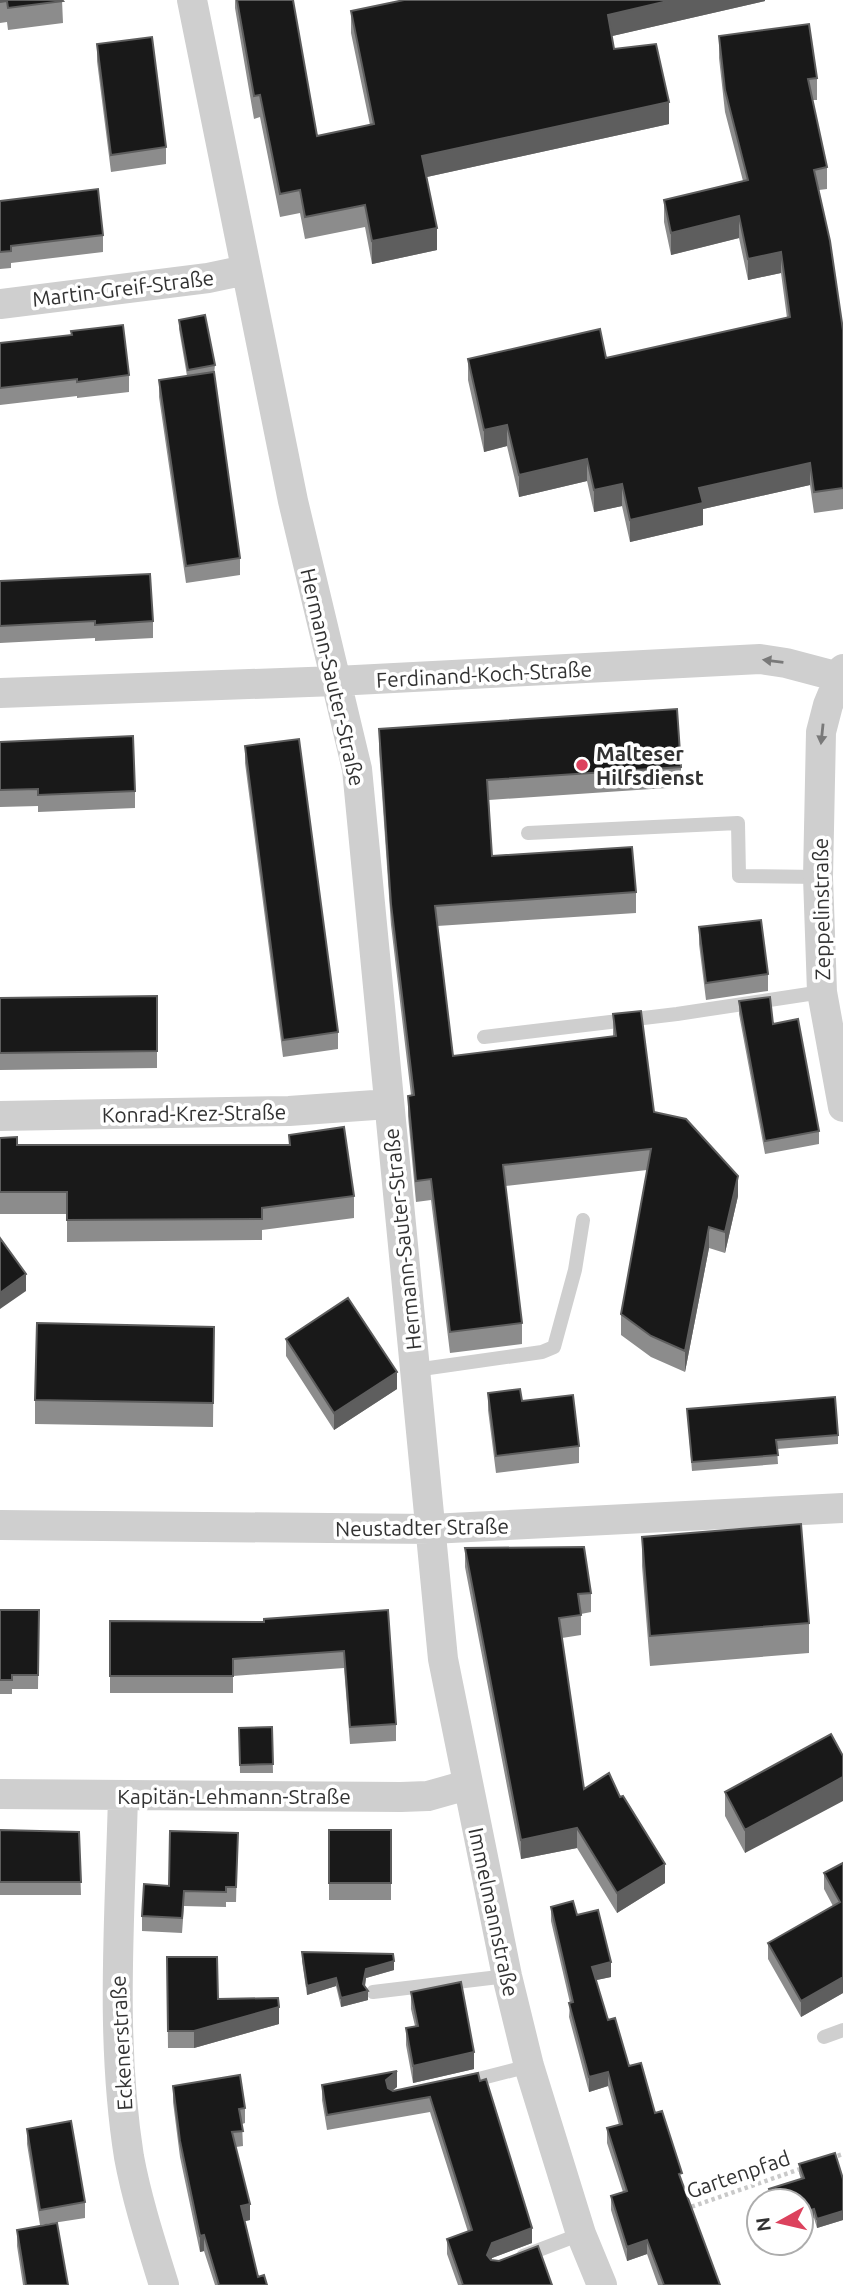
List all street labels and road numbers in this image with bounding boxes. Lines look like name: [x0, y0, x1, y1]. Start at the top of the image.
street label: Martin-Greif-Straße: [31, 265, 215, 311]
street label: Hermann-Sauter-Straße: [296, 566, 370, 788]
street label: Ferdinand-Koch-Straße: [376, 656, 592, 692]
street label: Zeppelinstraße: [808, 838, 834, 980]
street label: Konrad-Krez-Straße: [102, 1099, 286, 1127]
street label: Hermann-Sauter-Straße: [378, 1127, 426, 1351]
street label: Neustadter Straße: [335, 1513, 509, 1541]
street label: Kapitän-Lehmann-Straße: [117, 1784, 351, 1808]
street label: Immelmannstraße: [464, 1825, 524, 1999]
street label: Eckenerstraße: [105, 1975, 137, 2111]
street label: Gartenpfad: [683, 2145, 793, 2203]

